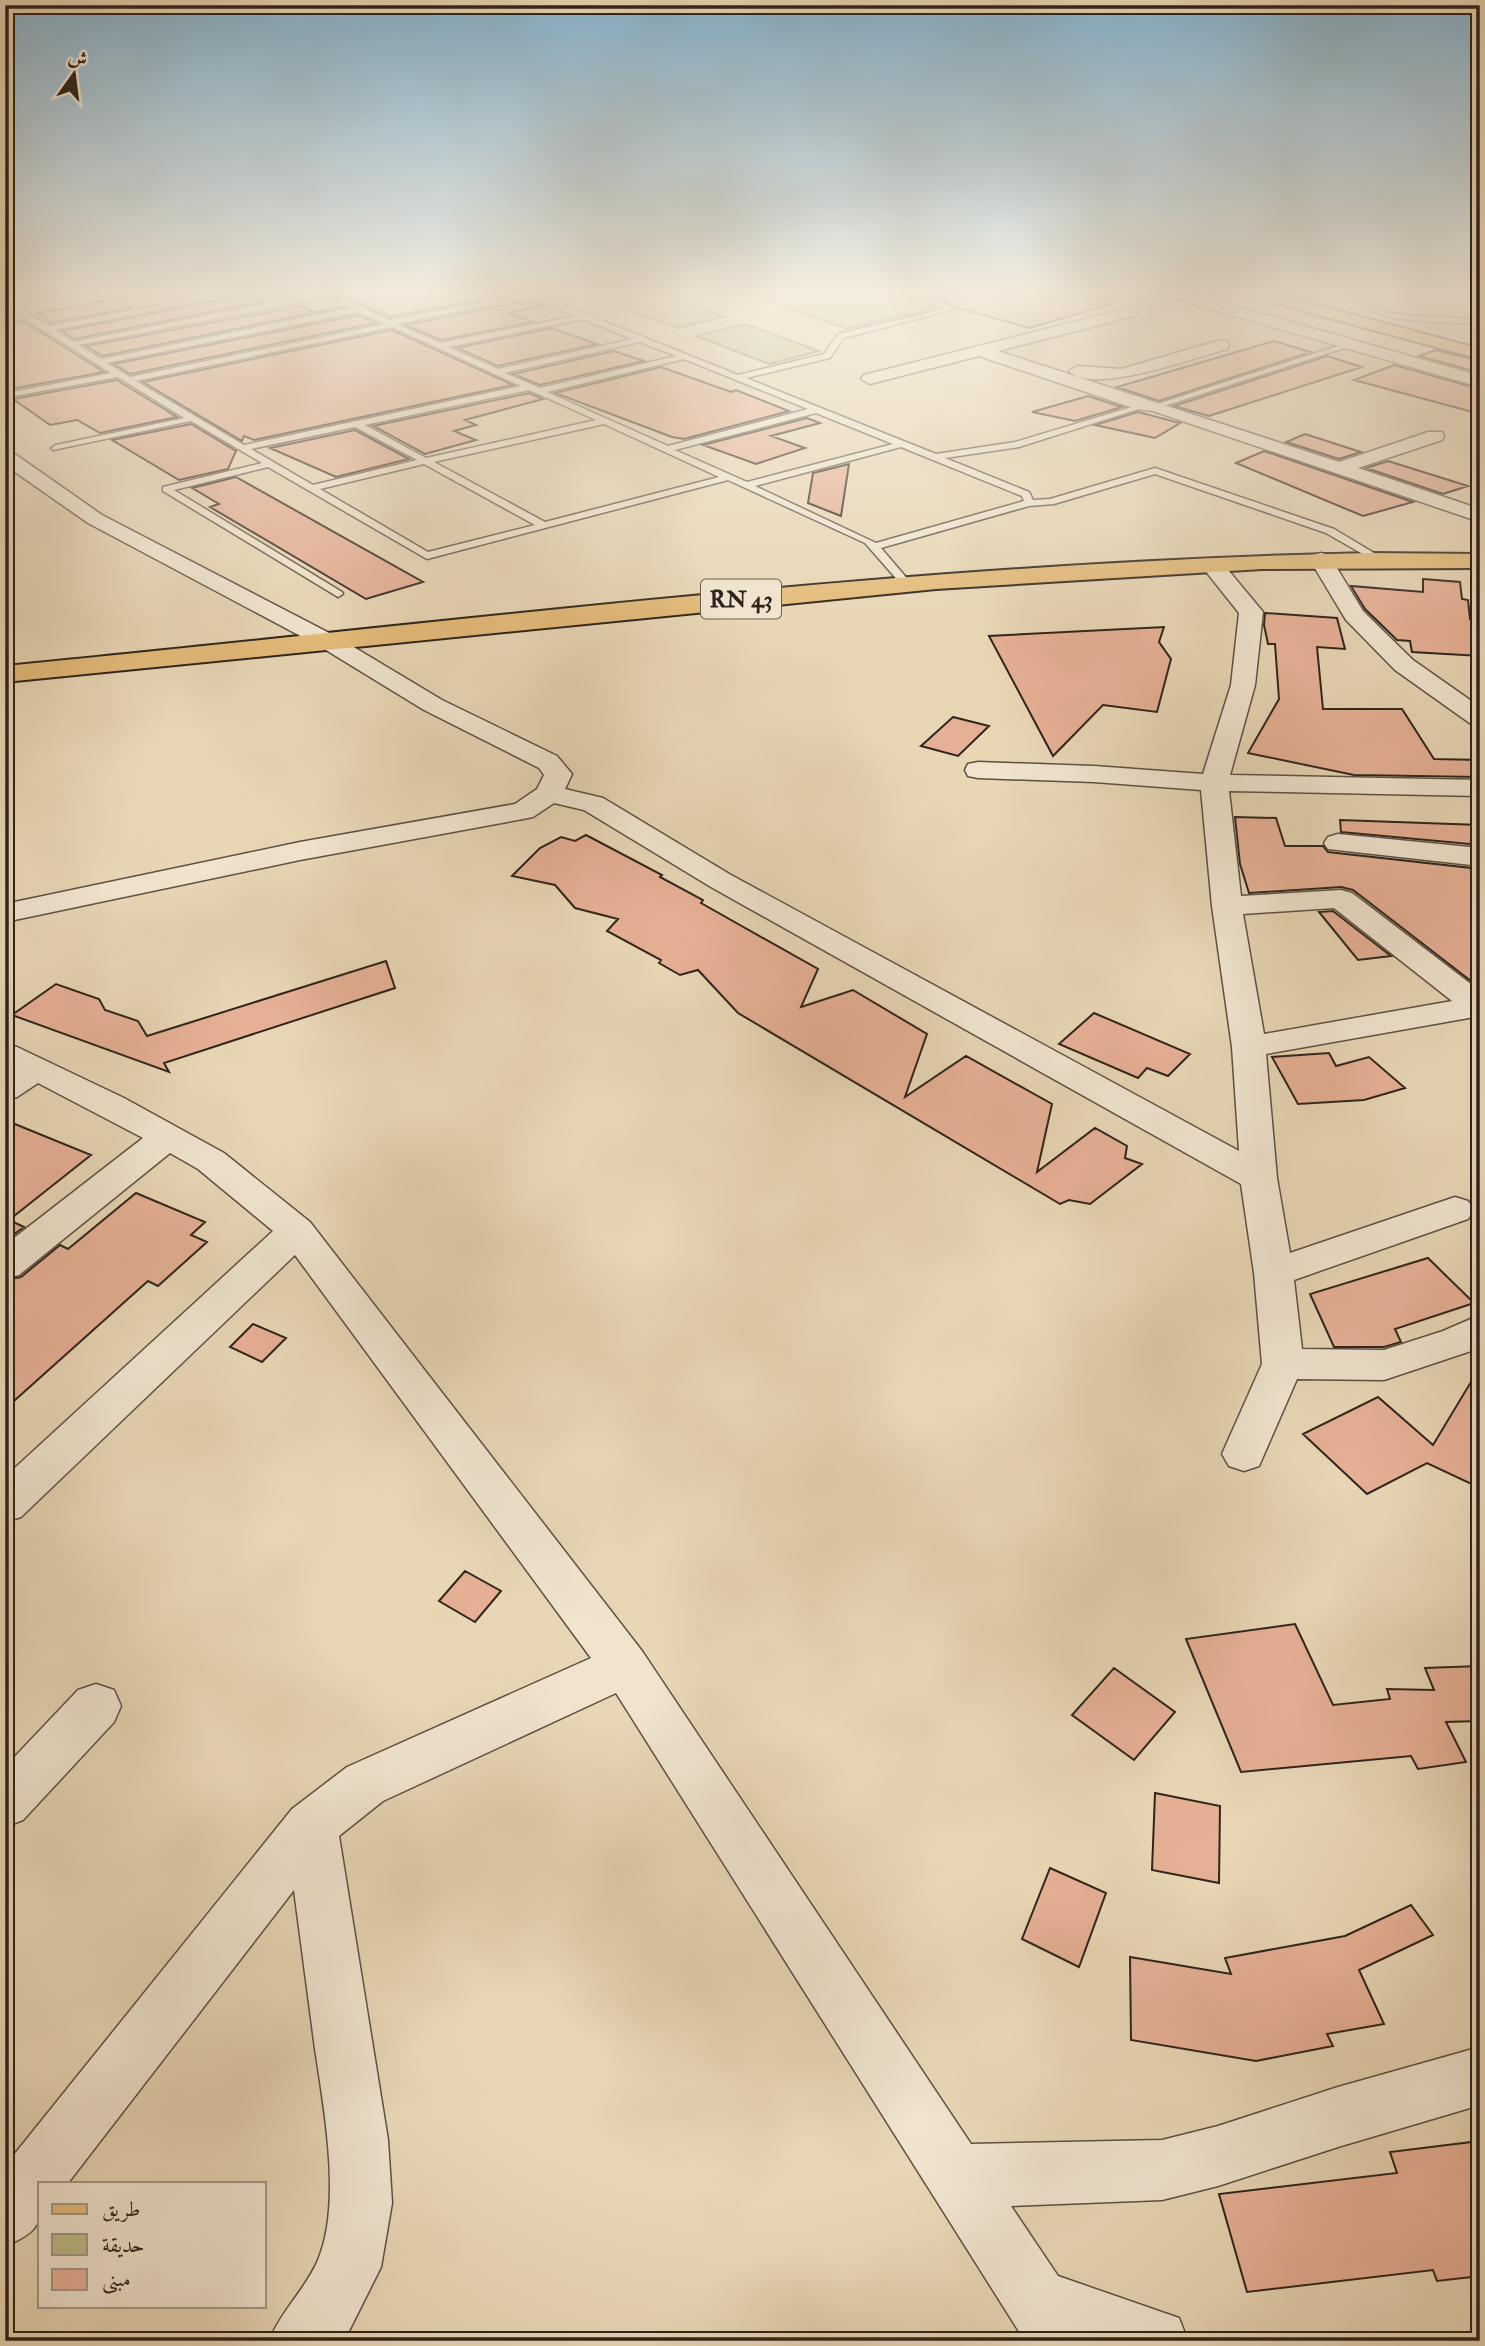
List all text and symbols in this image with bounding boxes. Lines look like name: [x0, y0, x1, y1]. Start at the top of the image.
north arrow: [38, 38, 108, 108]
text: ش: [66, 45, 90, 72]
road number: RN 43: [701, 580, 781, 618]
legend: [38, 2182, 266, 2308]
text: طريق: [102, 2196, 140, 2223]
text: حديقة: [102, 2232, 145, 2259]
text: مبنى: [102, 2266, 131, 2294]

